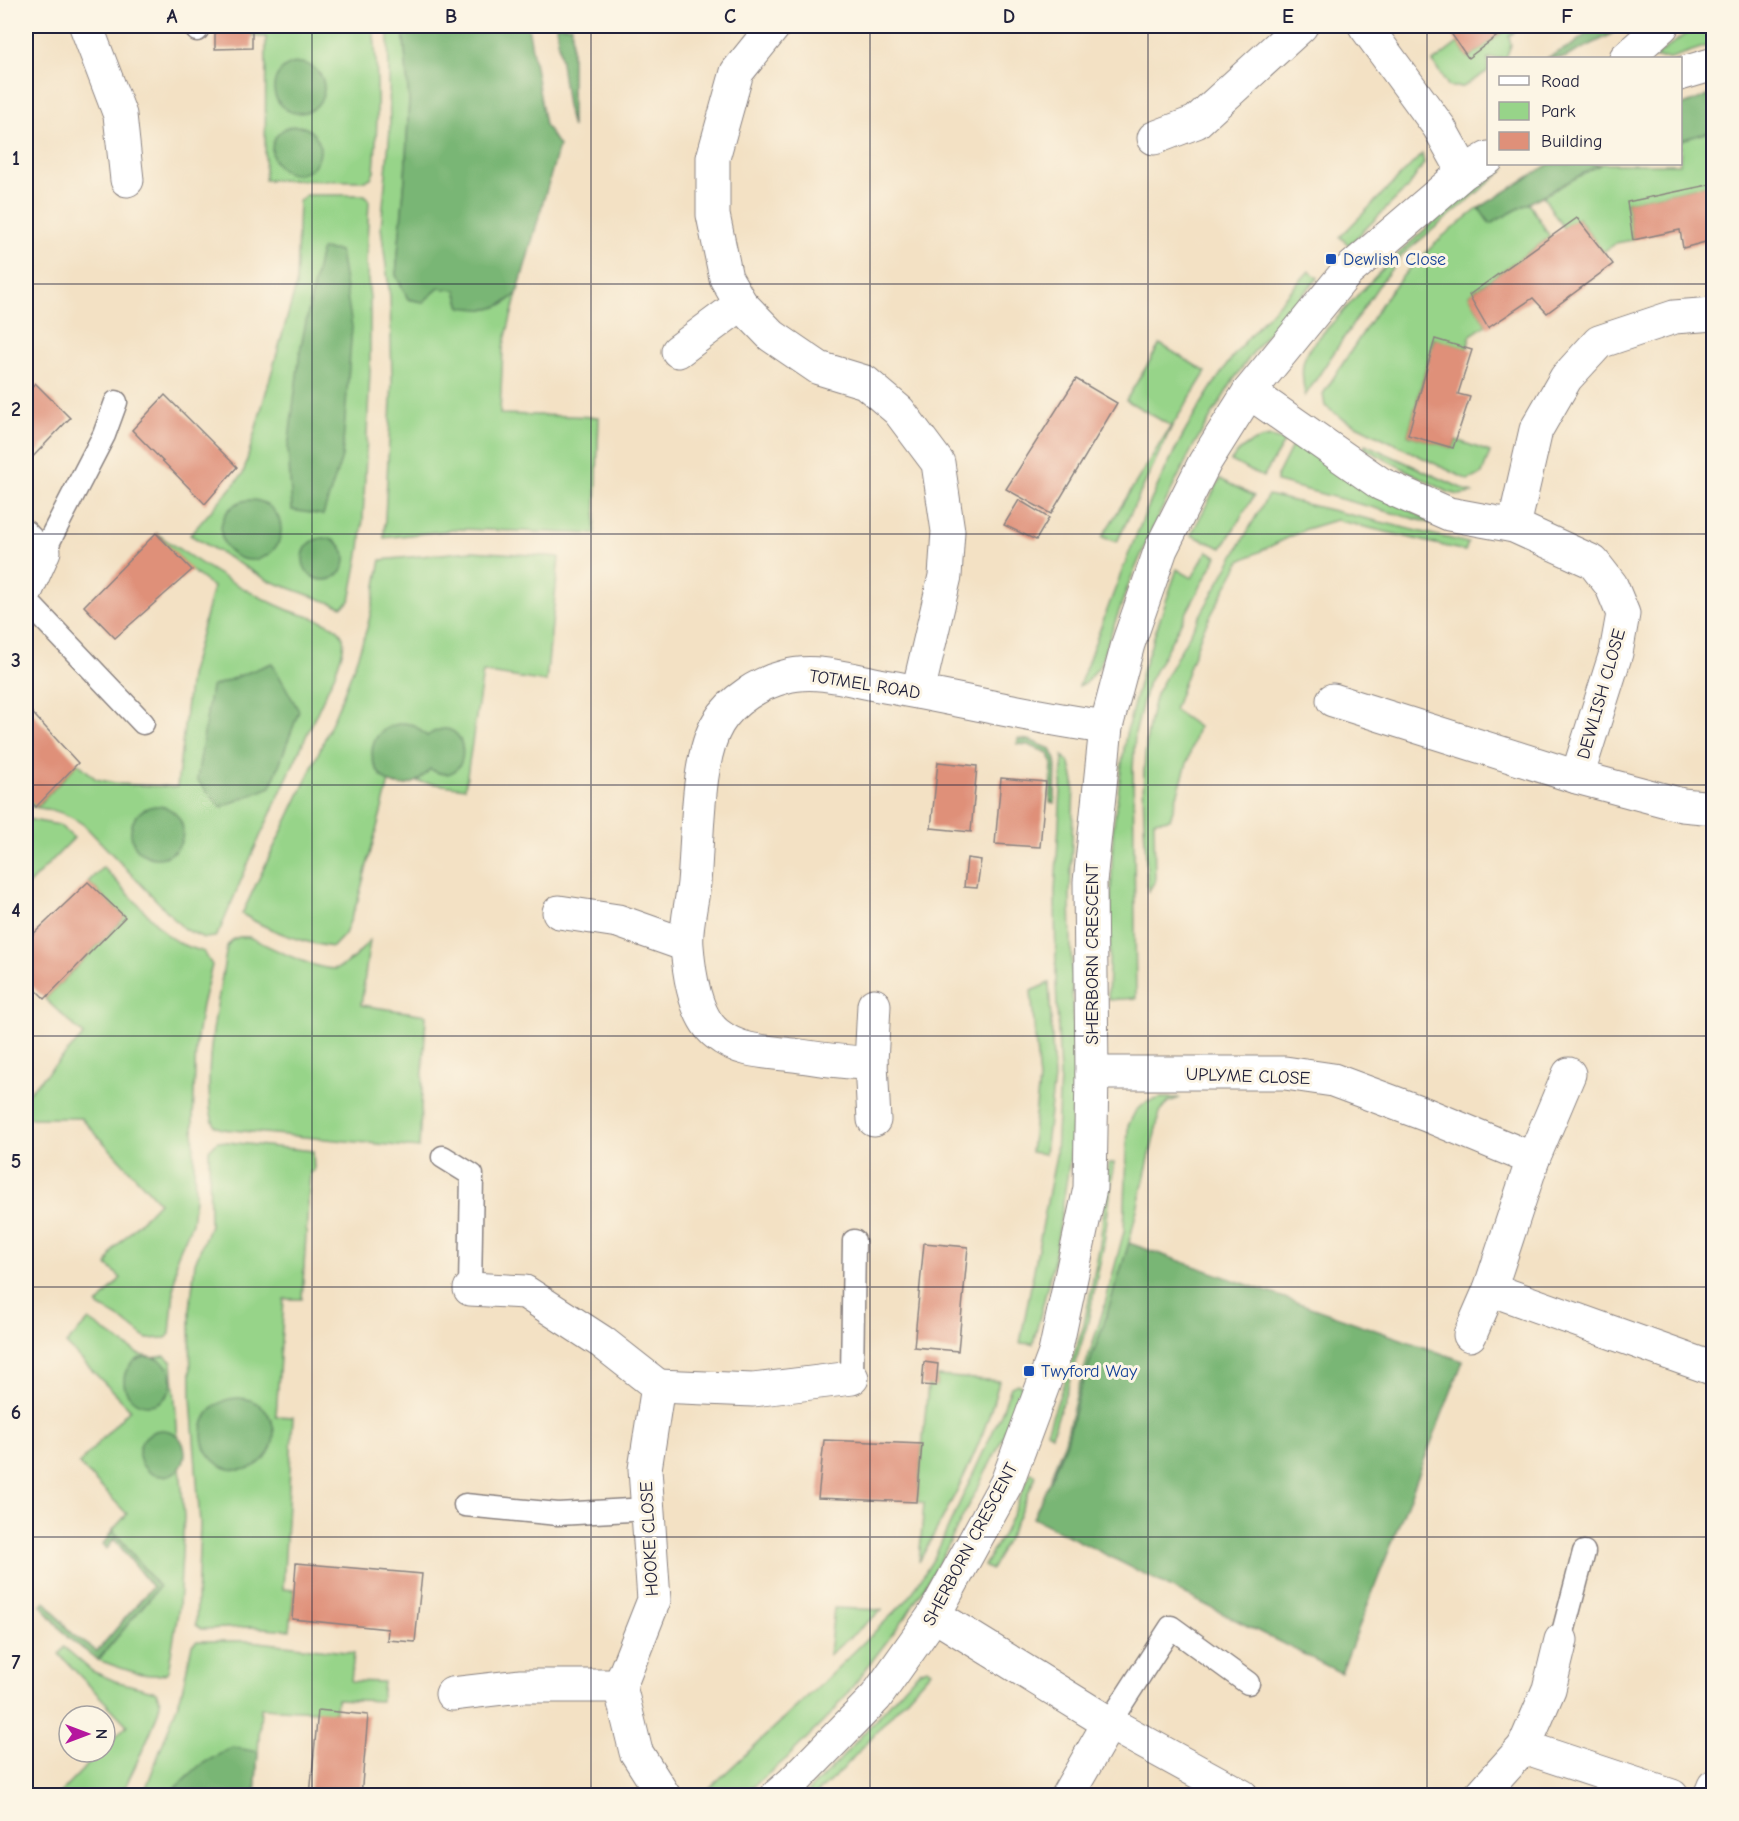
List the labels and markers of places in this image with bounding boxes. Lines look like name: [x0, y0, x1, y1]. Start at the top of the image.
place label: Dewlish Close: [1343, 249, 1446, 270]
marker: Dewlish Close: [1324, 252, 1338, 266]
place label: Twyford Way: [1041, 1361, 1138, 1382]
marker: Twyford Way: [1022, 1364, 1036, 1378]

